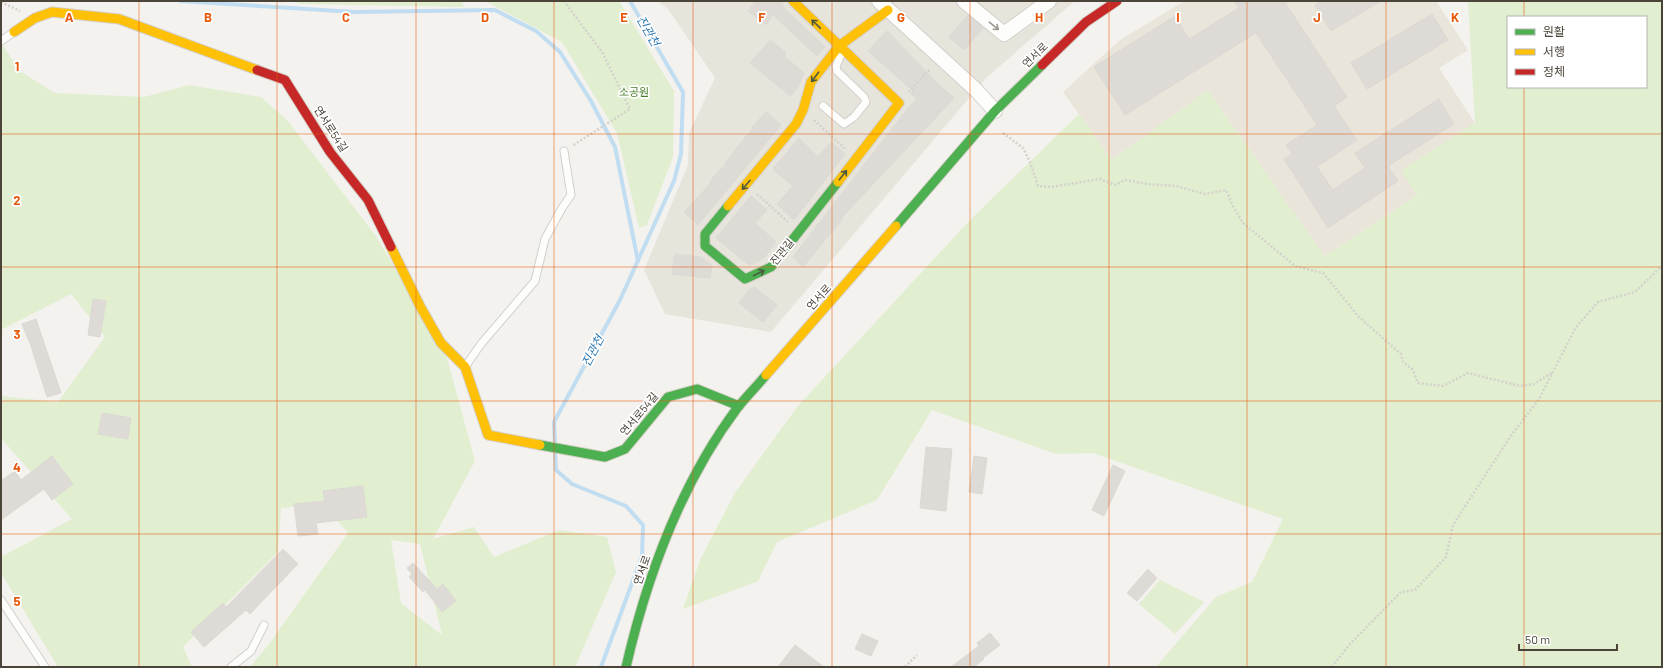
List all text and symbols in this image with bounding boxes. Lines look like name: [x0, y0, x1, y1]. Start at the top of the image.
text: A: [65, 9, 74, 25]
text: B: [204, 9, 212, 25]
text: C: [342, 9, 350, 25]
text: D: [481, 9, 489, 25]
text: E: [620, 9, 628, 25]
text: F: [758, 9, 766, 25]
text: G: [897, 9, 905, 25]
text: H: [1035, 9, 1043, 25]
text: I: [1176, 9, 1180, 25]
text: J: [1313, 9, 1321, 25]
text: K: [1451, 9, 1459, 25]
water label: 진관천: [635, 13, 664, 50]
legend: [1507, 16, 1647, 88]
one-way arrow: [811, 19, 821, 28]
one-way arrow: [989, 21, 1000, 30]
text: 원활: [1543, 24, 1565, 38]
street label: 연서로: [1019, 39, 1050, 70]
text: 서행: [1543, 44, 1565, 58]
text: 1: [15, 58, 19, 74]
text: 정체: [1543, 64, 1565, 78]
one-way arrow: [811, 71, 819, 82]
park label: 소공원: [619, 85, 649, 98]
street label: 연서로54길: [312, 103, 351, 154]
one-way arrow: [839, 169, 847, 180]
one-way arrow: [742, 179, 751, 190]
text: 2: [13, 192, 21, 208]
street label: 진관길: [767, 236, 796, 268]
one-way arrow: [753, 269, 765, 276]
street label: 연서로: [804, 281, 834, 312]
text: 3: [13, 326, 21, 342]
water label: 진관천: [578, 331, 607, 368]
street label: 연서로54길: [617, 390, 660, 438]
text: 4: [13, 459, 21, 475]
street label: 연서로: [630, 553, 653, 586]
text: 5: [13, 593, 21, 609]
scale bar: [1519, 626, 1617, 652]
text: 50 m: [1525, 632, 1550, 646]

